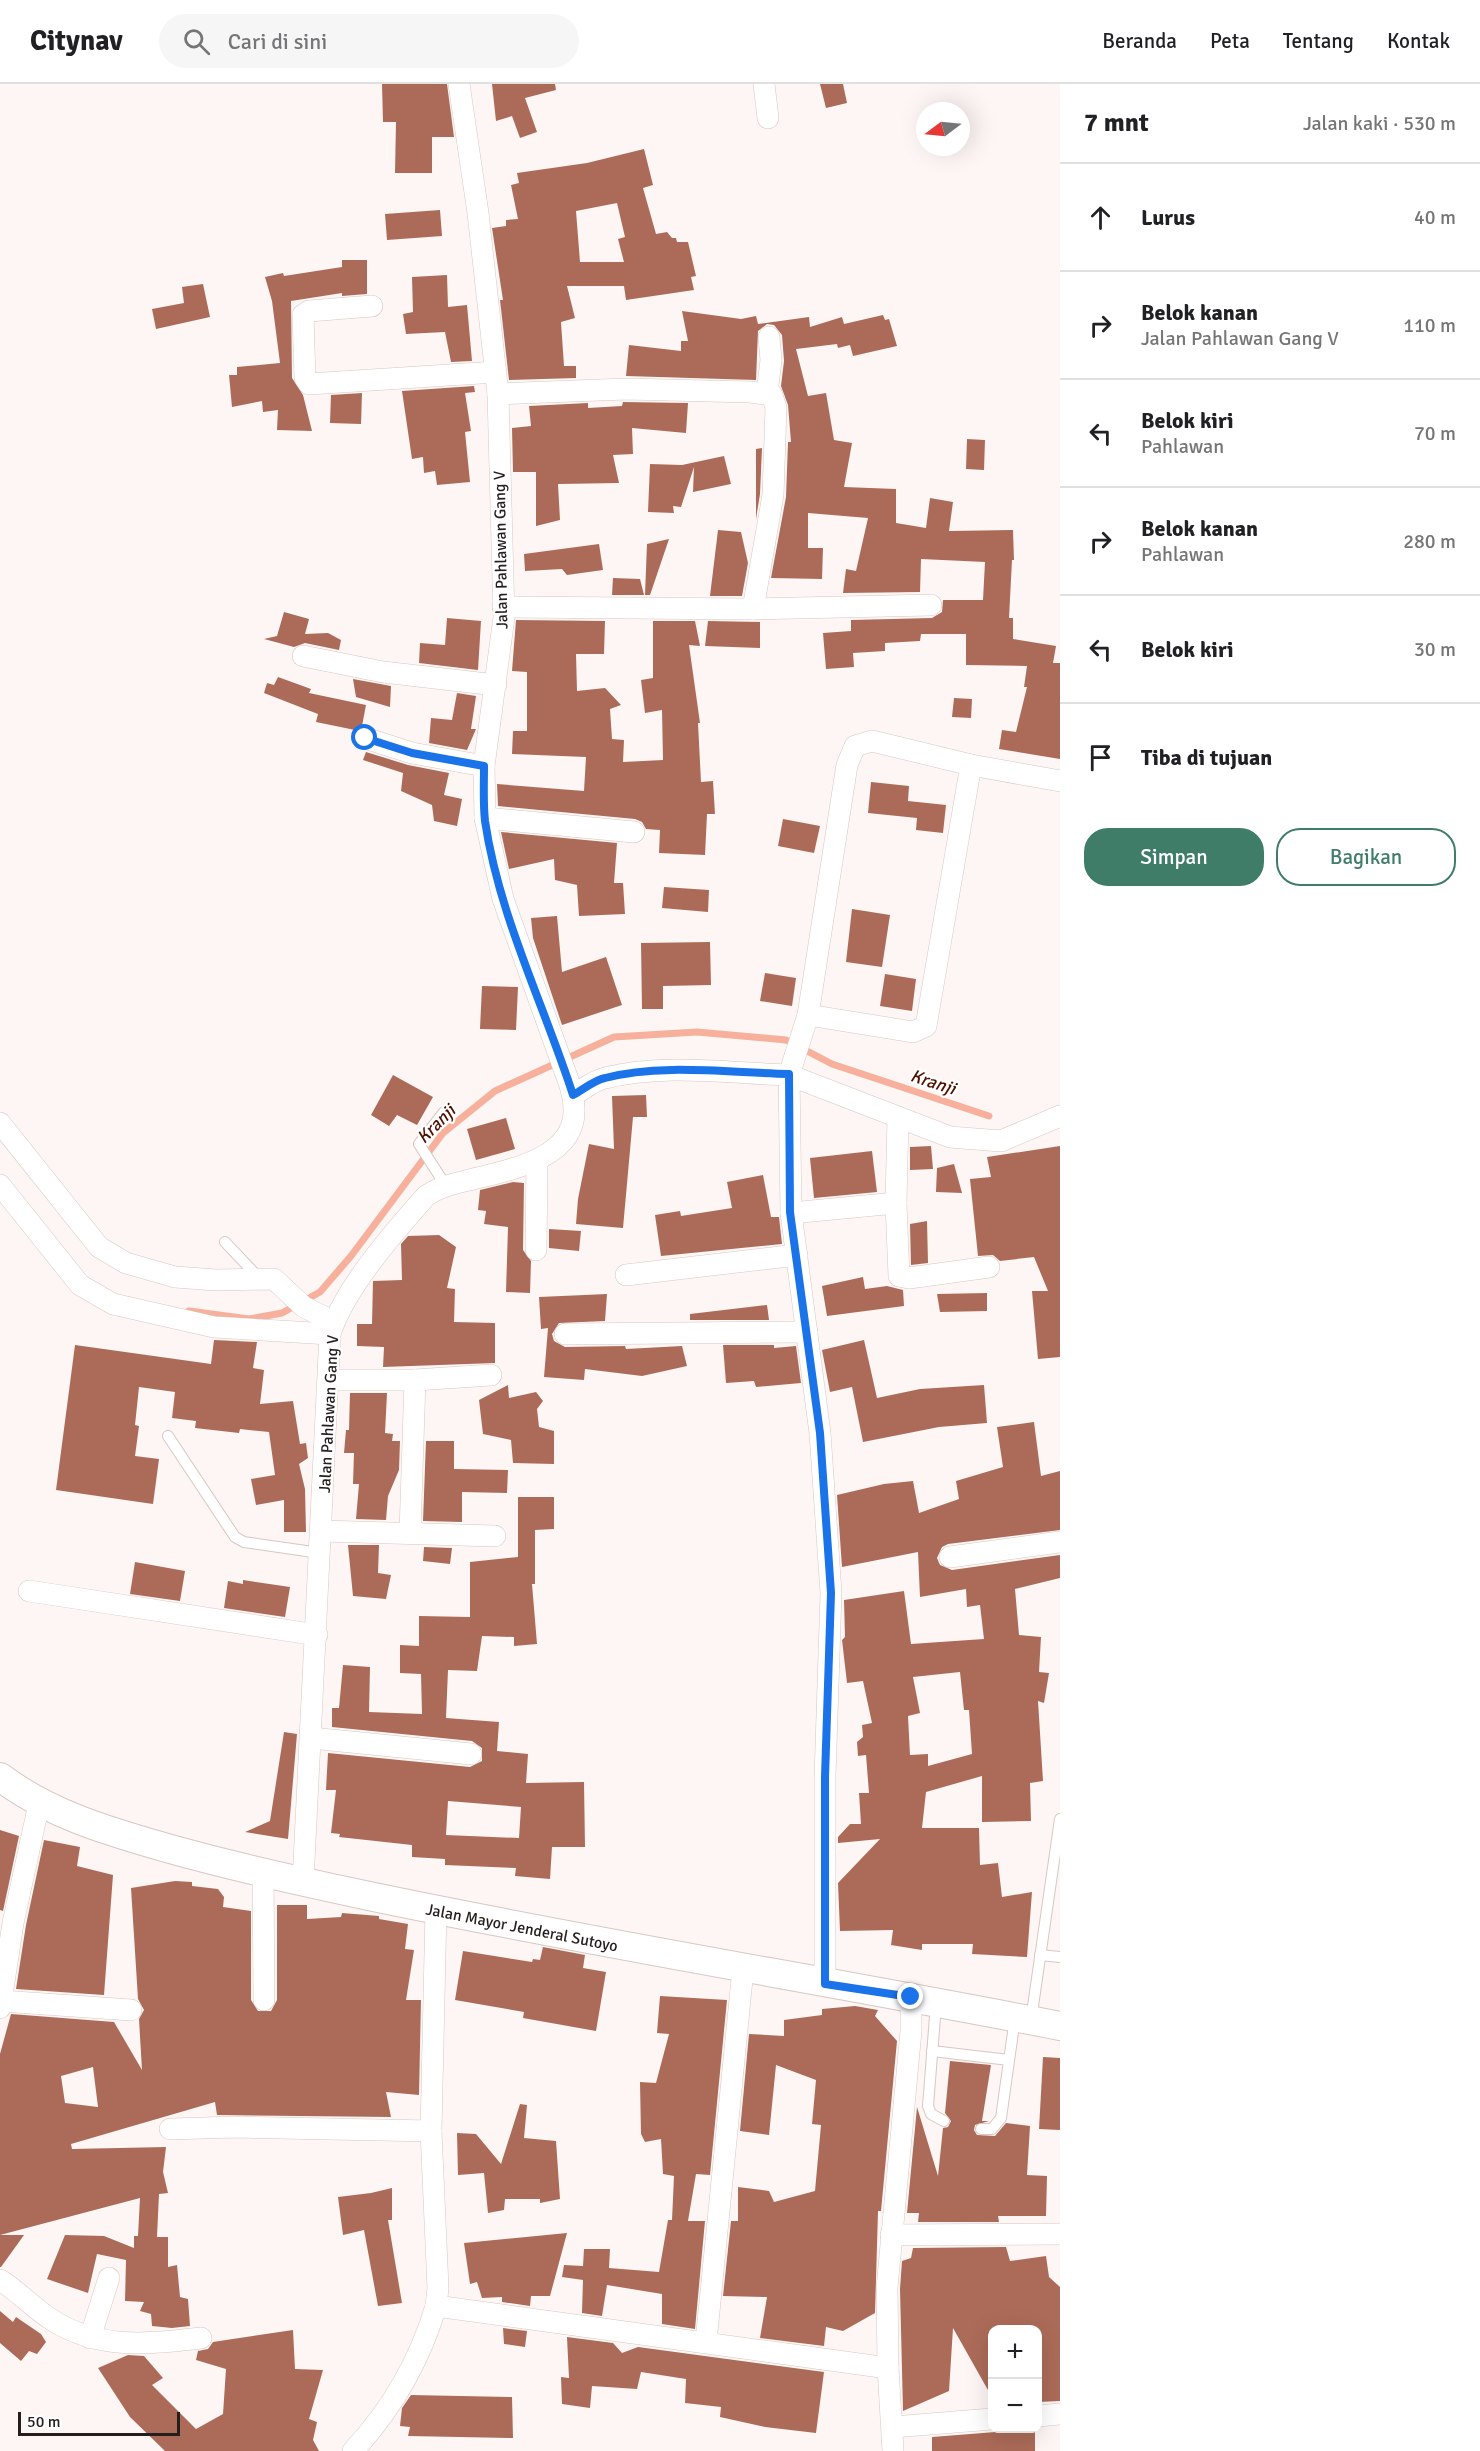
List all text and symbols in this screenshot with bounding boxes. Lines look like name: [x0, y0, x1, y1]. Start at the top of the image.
search box: [159, 14, 579, 68]
text: Citynav: [30, 24, 123, 58]
icon: search: [180, 25, 213, 58]
text: Cari di sini: [228, 28, 327, 55]
text: Beranda: [1102, 28, 1177, 54]
text: Peta: [1210, 28, 1250, 54]
text: Tentang: [1283, 28, 1354, 54]
text: Kontak: [1387, 28, 1450, 54]
north arrow: [916, 102, 970, 156]
text: 7 mnt: [1084, 107, 1149, 139]
text: Jalan kaki · 530 m: [1303, 111, 1456, 136]
icon: ahead: [1084, 201, 1117, 234]
text: Lurus: [1141, 204, 1195, 231]
text: 40 m: [1414, 205, 1456, 230]
text: Belok kanan: [1141, 299, 1258, 326]
icon: right: [1084, 309, 1117, 342]
text: 110 m: [1403, 313, 1456, 338]
text: Jalan Pahlawan Gang V: [1141, 326, 1339, 351]
text: Belok kiri: [1141, 407, 1234, 434]
icon: left: [1084, 417, 1117, 450]
text: 70 m: [1414, 421, 1456, 446]
text: Pahlawan: [1141, 434, 1224, 459]
street label: Jalan Pahlawan Gang V: [490, 471, 512, 629]
text: Belok kanan: [1141, 515, 1258, 542]
icon: right: [1084, 525, 1117, 558]
text: 280 m: [1403, 529, 1456, 554]
text: Pahlawan: [1141, 542, 1224, 567]
icon: left: [1084, 633, 1117, 666]
text: Belok kiri: [1141, 636, 1234, 663]
text: 30 m: [1414, 637, 1456, 662]
route start: [351, 724, 377, 750]
icon: arrive: [1084, 741, 1117, 774]
text: Tiba di tujuan: [1141, 744, 1272, 771]
button: Simpan: [1084, 828, 1264, 886]
button: Bagikan: [1276, 828, 1456, 886]
water label: Kranji: [908, 1064, 960, 1100]
water label: Kranji: [412, 1098, 462, 1148]
street label: Jalan Pahlawan Gang V: [315, 1335, 343, 1494]
street label: Jalan Mayor Jenderal Sutoyo: [424, 1900, 619, 1956]
route end: [897, 1983, 923, 2009]
map controls: [988, 2325, 1042, 2433]
button: +: [988, 2325, 1042, 2379]
button: −: [988, 2379, 1042, 2433]
scale bar: [18, 2409, 180, 2436]
text: 50 m: [27, 2412, 61, 2432]

